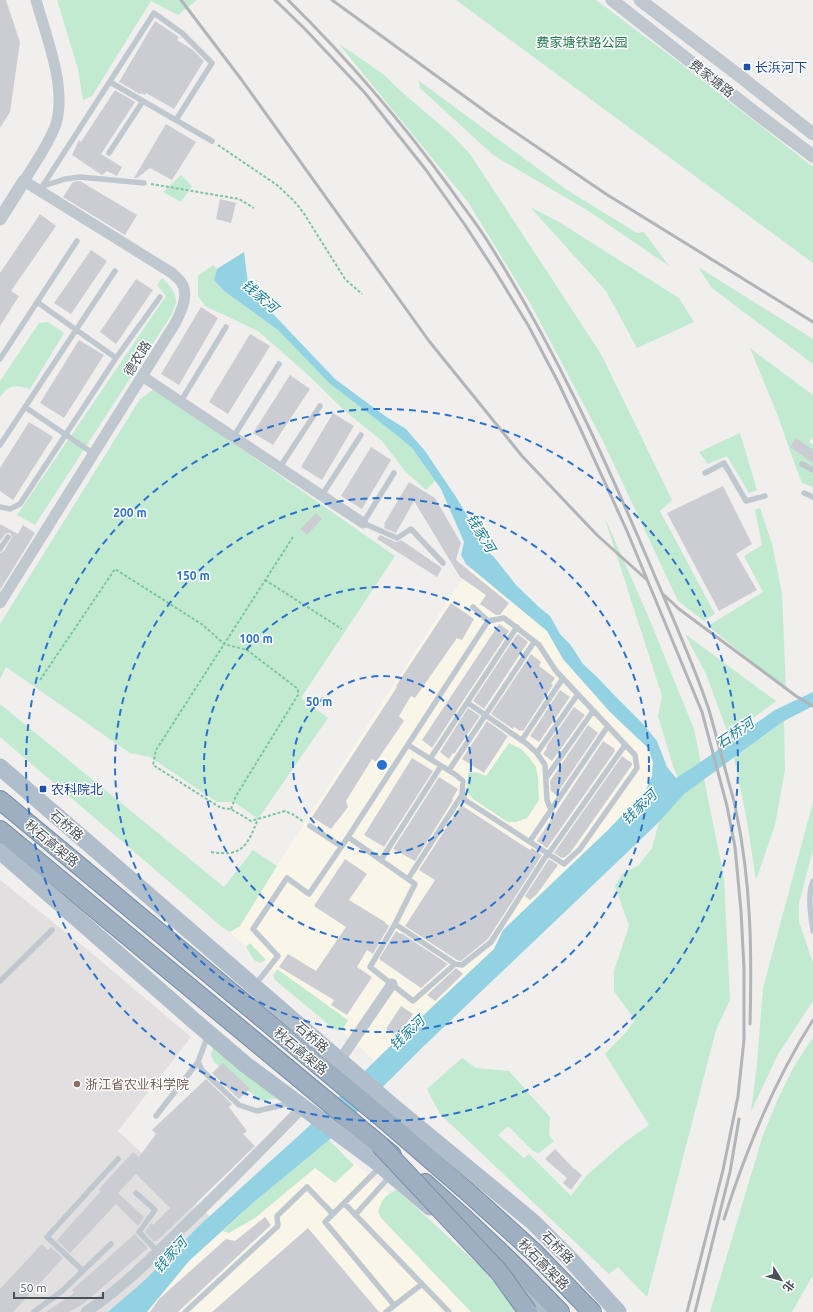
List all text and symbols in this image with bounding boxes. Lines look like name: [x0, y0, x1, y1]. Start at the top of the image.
park label: 费家塘铁路公园: [536, 35, 628, 49]
street label: 费家塘路: [687, 56, 737, 100]
place label: 长浜河下: [755, 60, 807, 74]
marker: 长浜河下: [742, 62, 752, 72]
water label: 钱家河: [239, 276, 283, 318]
street label: 德农路: [121, 338, 153, 378]
text: 200 m: [113, 506, 147, 519]
water label: 钱家河: [463, 511, 500, 558]
text: 150 m: [176, 569, 210, 582]
text: 100 m: [239, 632, 273, 645]
text: 50 m: [306, 695, 332, 708]
water label: 石桥河: [713, 713, 759, 751]
centre of rings: [375, 758, 389, 772]
place label: 农科院北: [51, 782, 103, 796]
marker: 农科院北: [38, 784, 48, 794]
water label: 钱家河: [618, 785, 662, 827]
street label: 石桥路: [48, 807, 86, 843]
street label: 秋石高架路: [23, 817, 81, 869]
water label: 钱家河: [386, 1011, 430, 1053]
street label: 石桥路: [293, 1019, 331, 1055]
street label: 秋石高架路: [272, 1025, 330, 1077]
place label: 浙江省农业科学院: [85, 1077, 189, 1091]
marker: 浙江省农业科学院: [72, 1079, 82, 1089]
street label: 石桥路: [539, 1228, 577, 1266]
water label: 钱家河: [150, 1232, 192, 1276]
street label: 秋石高架路: [516, 1236, 572, 1292]
north arrow: [761, 1260, 801, 1300]
scale bar: [14, 1274, 103, 1300]
text: 北: [781, 1278, 797, 1294]
text: 50 m: [20, 1281, 47, 1294]

